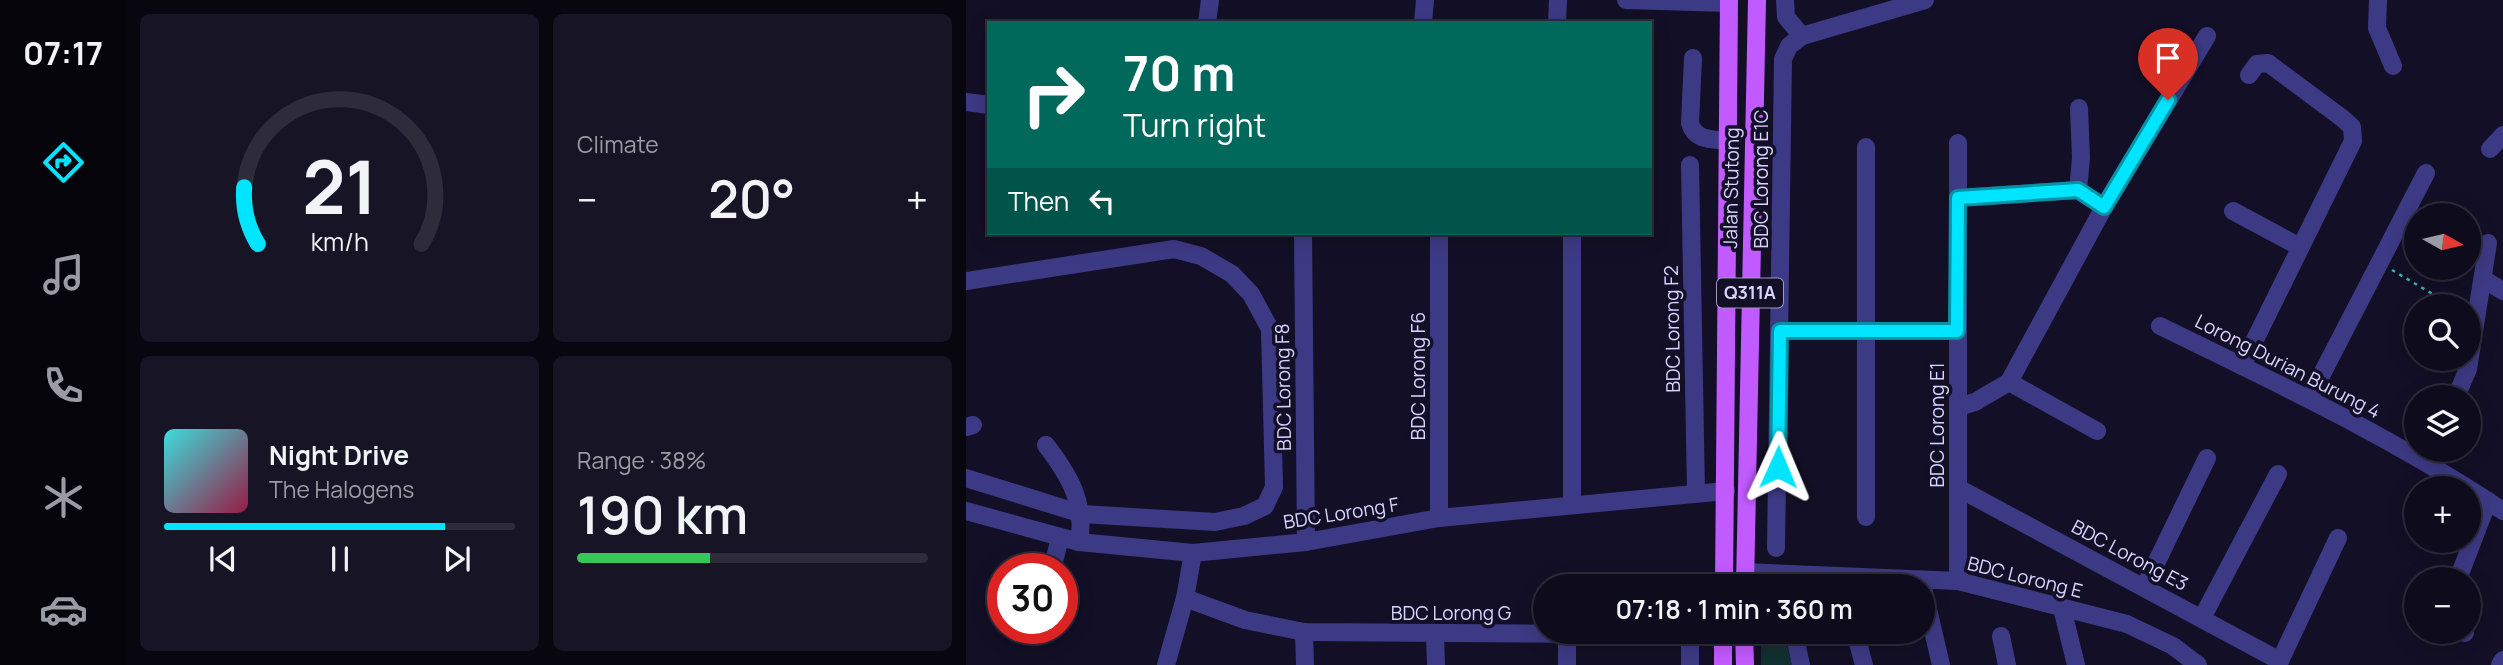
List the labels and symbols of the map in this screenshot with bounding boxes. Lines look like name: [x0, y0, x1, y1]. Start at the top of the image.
pin: [2138, 28, 2198, 100]
street label: BDC Lorong E1C: [1748, 110, 1774, 248]
street label: Jalan Stutong: [1717, 127, 1745, 249]
north arrow: [2404, 203, 2482, 280]
street label: BDC Lorong F2: [1658, 265, 1686, 393]
road number: Q311A: [1717, 278, 1783, 307]
street label: Lorong Durian Burung 4: [2191, 308, 2385, 424]
street label: BDC Lorong F6: [1405, 312, 1431, 440]
street label: BDC Lorong F8: [1269, 323, 1297, 451]
street label: BDC Lorong E1: [1924, 362, 1950, 488]
position arrow: [1741, 430, 1815, 504]
street label: BDC Lorong F: [1281, 491, 1401, 535]
street label: BDC Lorong E3: [2067, 513, 2193, 597]
street label: BDC Lorong E: [1965, 550, 2085, 604]
speed limit sign: 30: [987, 553, 1078, 644]
street label: BDC Lorong G: [1391, 600, 1511, 626]

